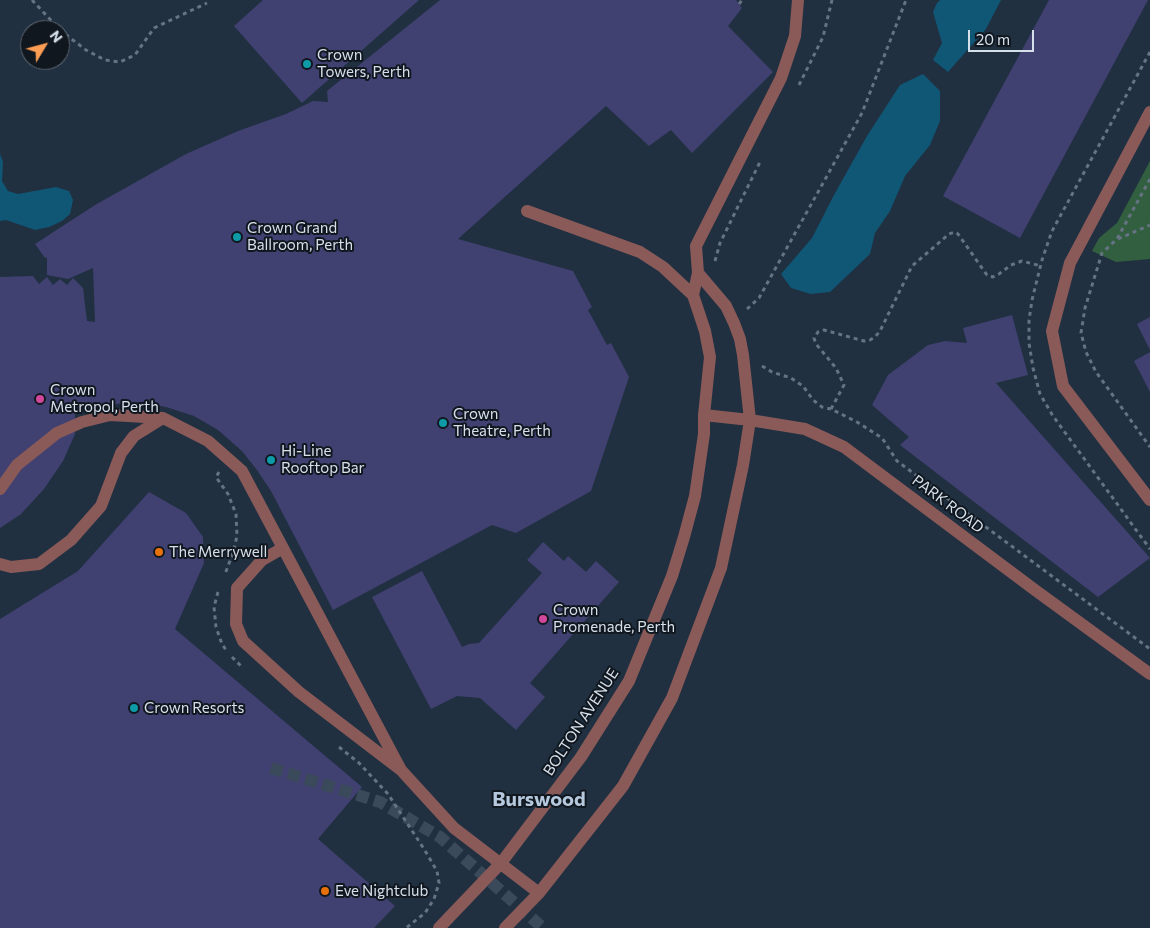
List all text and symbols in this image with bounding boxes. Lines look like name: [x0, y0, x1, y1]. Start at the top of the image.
north arrow: [20, 20, 70, 70]
scale bar: [970, 20, 1036, 52]
text: N: [47, 27, 67, 46]
text: 20 m: [976, 30, 1010, 48]
place label: Crown Towers, Perth: [317, 46, 410, 81]
marker: Crown Towers, Perth: [301, 58, 313, 70]
place label: Crown Grand Ballroom, Perth: [247, 219, 353, 254]
marker: Crown Grand Ballroom, Perth: [231, 231, 243, 243]
place label: Crown Metropol, Perth: [50, 381, 159, 416]
marker: Crown Metropol, Perth: [34, 393, 46, 405]
place label: Crown Theatre, Perth: [453, 405, 551, 440]
marker: Crown Theatre, Perth: [437, 417, 449, 429]
place label: Hi-Line Rooftop Bar: [281, 442, 365, 477]
marker: Hi-Line Rooftop Bar: [265, 454, 277, 466]
street label: PARK ROAD: [909, 471, 987, 537]
place label: The Merrywell: [169, 543, 267, 561]
marker: The Merrywell: [153, 546, 165, 558]
place label: Crown Promenade, Perth: [553, 601, 675, 636]
marker: Crown Promenade, Perth: [537, 613, 549, 625]
street label: BOLTON AVENUE: [540, 665, 622, 779]
place label: Crown Resorts: [144, 699, 244, 717]
marker: Crown Resorts: [128, 702, 140, 714]
district label: Burswood: [492, 787, 586, 811]
place label: Eve Nightclub: [335, 882, 428, 900]
marker: Eve Nightclub: [319, 885, 331, 897]

